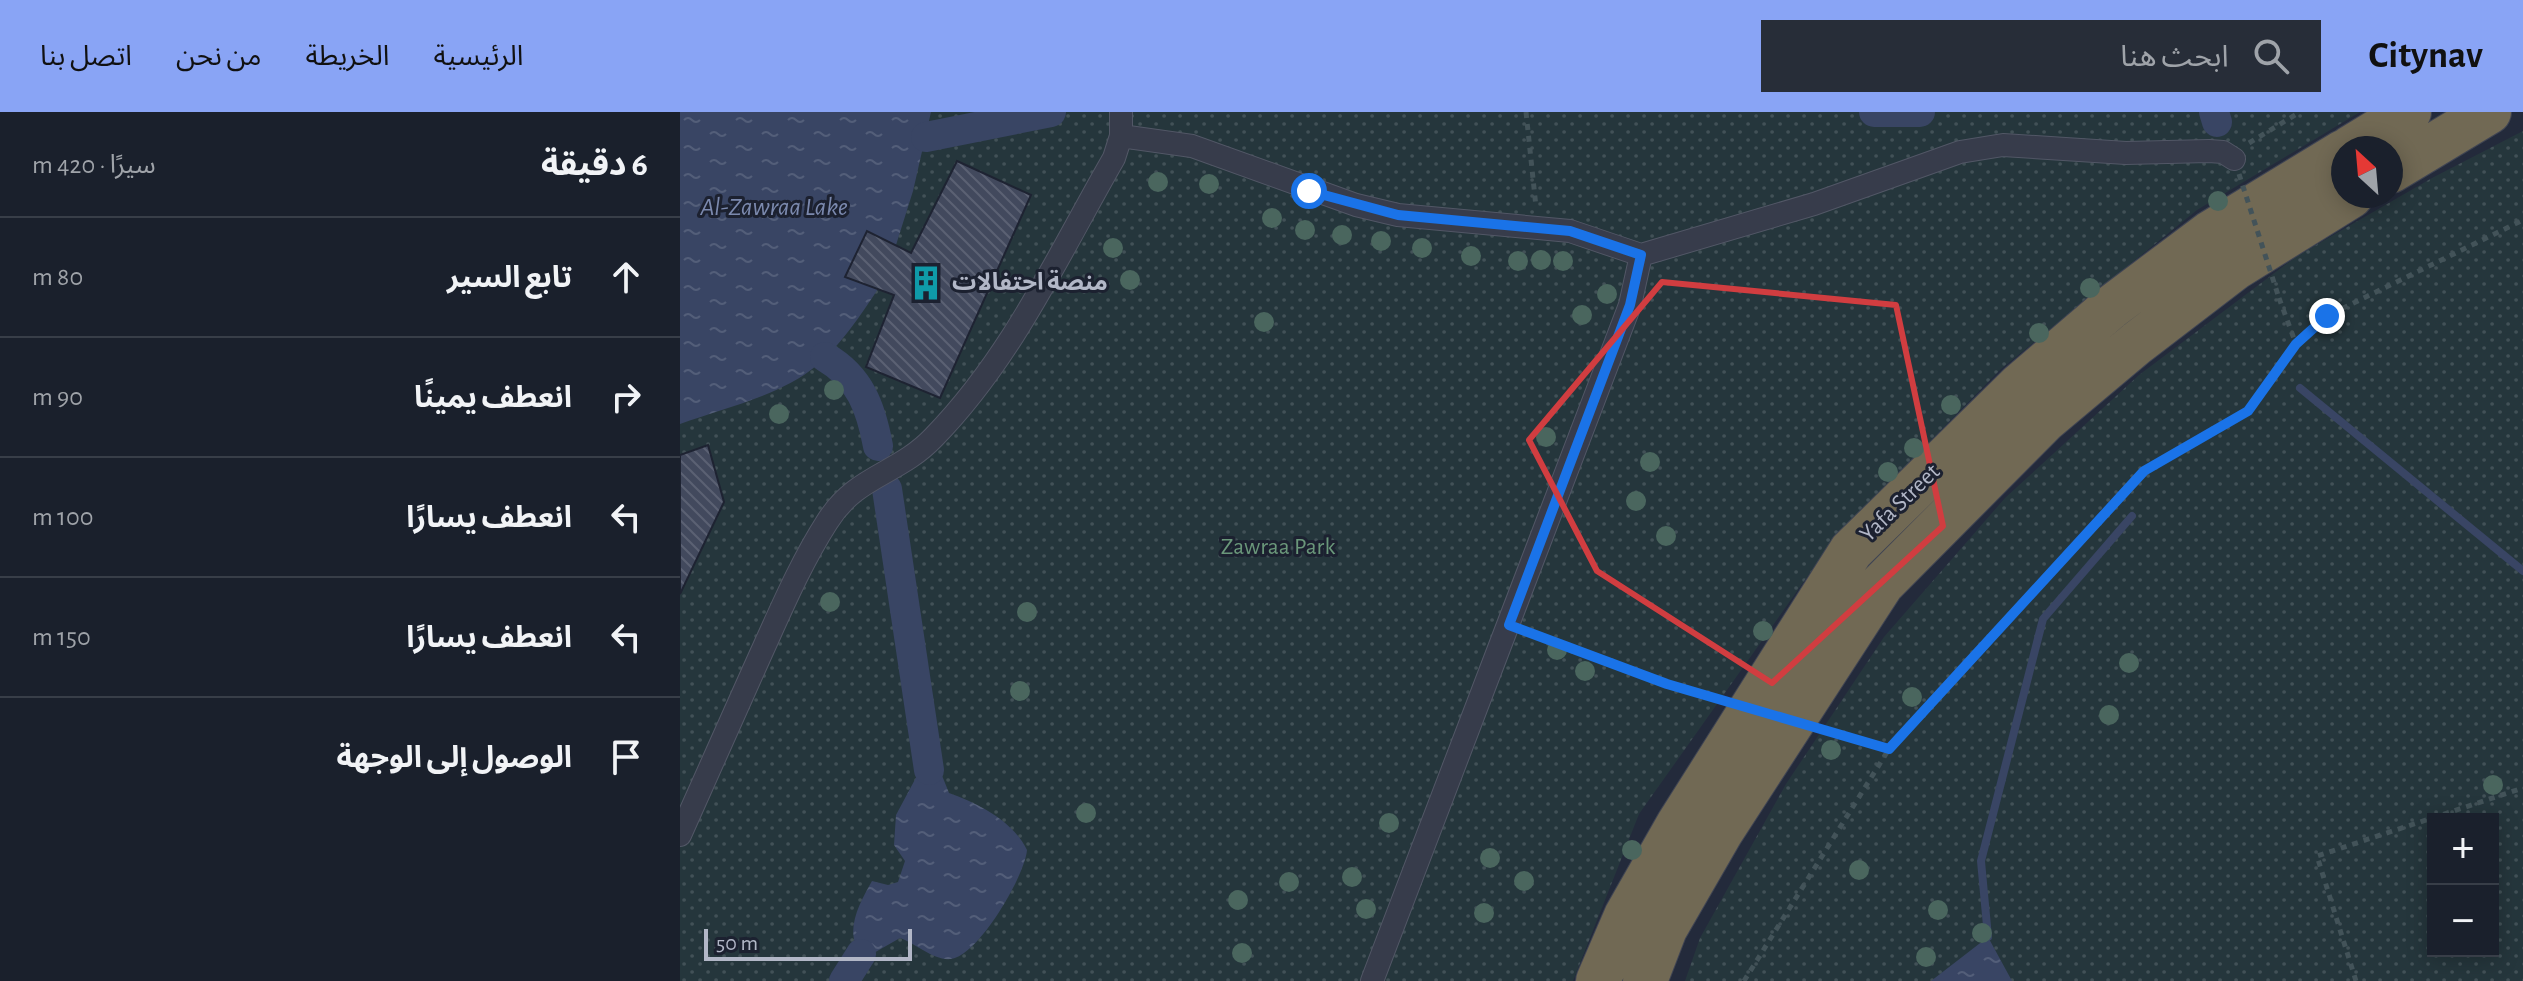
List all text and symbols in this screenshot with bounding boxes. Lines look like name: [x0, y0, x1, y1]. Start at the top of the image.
search box: [1761, 20, 2321, 92]
icon: search: [2249, 34, 2293, 78]
text: Citynav: [2369, 37, 2483, 75]
text: ابحث هنا: [2120, 42, 2229, 72]
text: اتصل بنا: [40, 43, 132, 71]
text: من نحن: [176, 43, 262, 71]
text: الخريطة: [306, 43, 389, 71]
text: الرئيسية: [433, 43, 523, 71]
north arrow: [2331, 136, 2403, 208]
text: 6 دقيقة: [541, 148, 648, 182]
text: سيرًا · 420 m: [32, 152, 156, 178]
route start: [1291, 173, 1327, 209]
water label: Al-Zawraa Lake: [699, 194, 848, 220]
icon: ahead: [604, 255, 648, 299]
text: تابع السير: [447, 263, 572, 293]
text: 80 m: [32, 264, 83, 290]
building icon: منصة احتفالات: [907, 264, 945, 302]
place label: منصة احتفالات: [952, 269, 1108, 295]
route end: [2309, 298, 2345, 334]
icon: right: [604, 375, 648, 419]
text: انعطف يمينًا: [414, 383, 572, 413]
text: 90 m: [32, 384, 83, 410]
street label: Yafa Street: [1855, 459, 1945, 547]
icon: left: [604, 495, 648, 539]
text: انعطف يسارًا: [406, 503, 572, 533]
text: 100 m: [32, 504, 94, 530]
park label: Zawraa Park: [1221, 535, 1335, 559]
icon: left: [604, 615, 648, 659]
text: انعطف يسارًا: [406, 623, 572, 653]
text: 150 m: [32, 624, 91, 650]
icon: arrive: [604, 735, 648, 779]
text: الوصول إلى الوجهة: [336, 743, 572, 773]
map controls: [2427, 813, 2499, 957]
button: +: [2427, 813, 2499, 885]
button: −: [2427, 885, 2499, 957]
scale bar: [704, 925, 912, 961]
text: 50 m: [716, 932, 758, 954]

